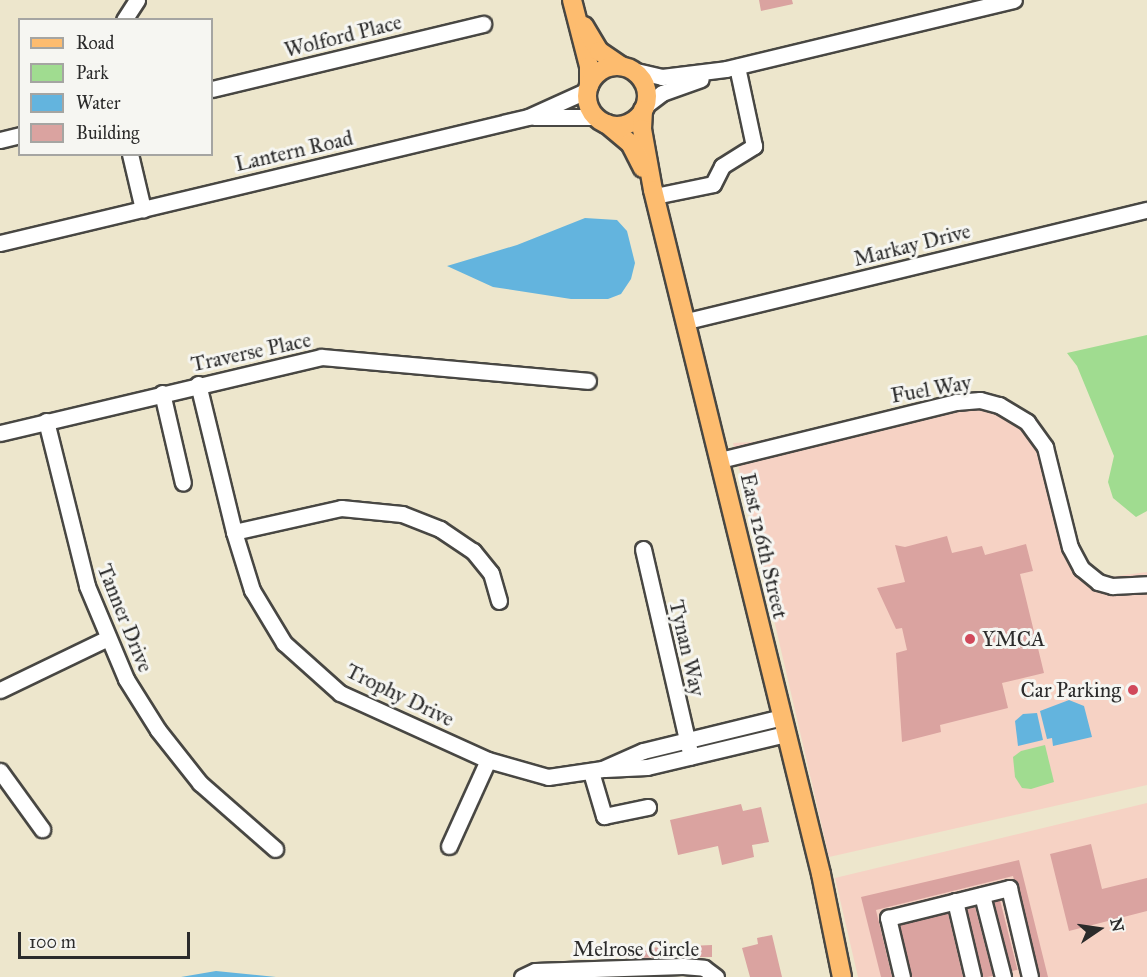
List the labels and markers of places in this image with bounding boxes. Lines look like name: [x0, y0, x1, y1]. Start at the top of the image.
place label: YMCA: [982, 626, 1045, 652]
marker: YMCA: [963, 632, 977, 646]
place label: Car Parking: [1021, 677, 1121, 703]
marker: Car Parking: [1126, 683, 1140, 697]

